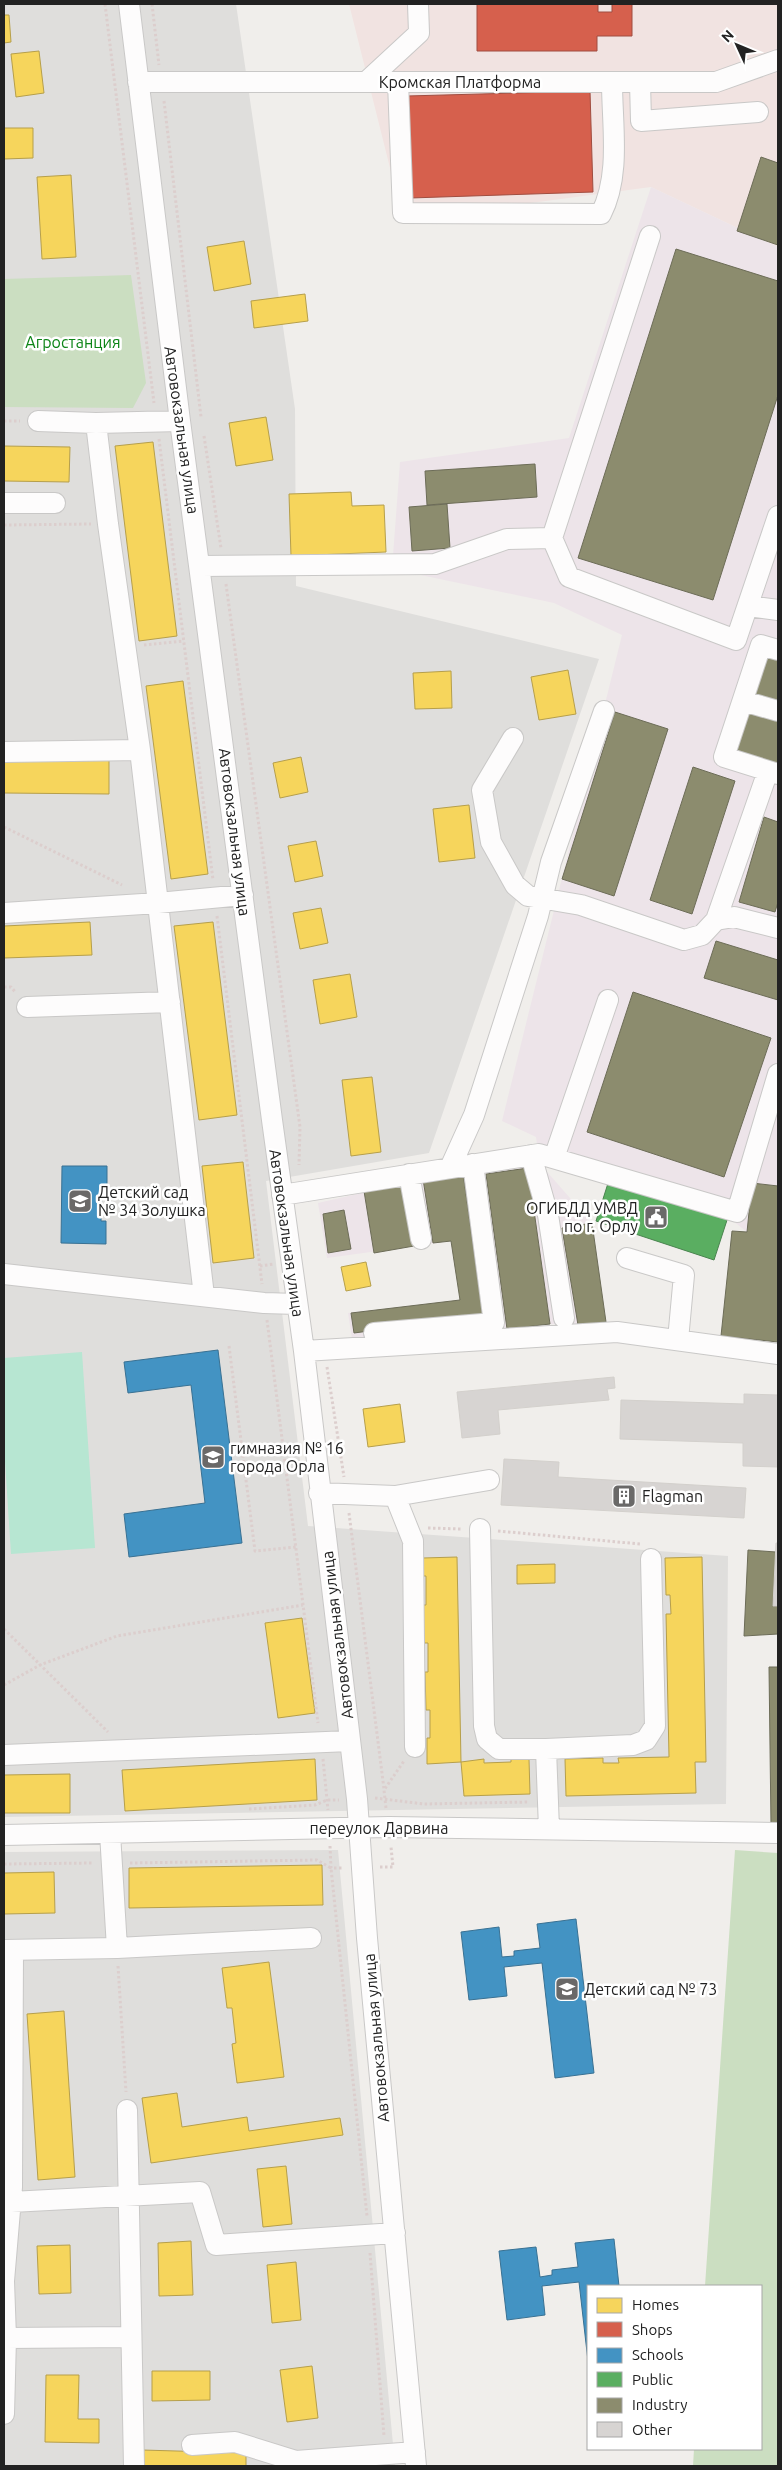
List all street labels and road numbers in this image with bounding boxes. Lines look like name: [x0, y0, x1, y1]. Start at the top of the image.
street label: Кромская Платформа: [379, 73, 541, 91]
street label: Автовокзальная улица: [161, 345, 203, 515]
street label: Автовокзальная улица: [216, 747, 254, 917]
street label: Автовокзальная улица: [266, 1148, 308, 1318]
street label: Автовокзальная улица: [318, 1550, 356, 1720]
street label: переулок Дарвина: [310, 1819, 448, 1837]
street label: Автовокзальная улица: [360, 1953, 392, 2123]

